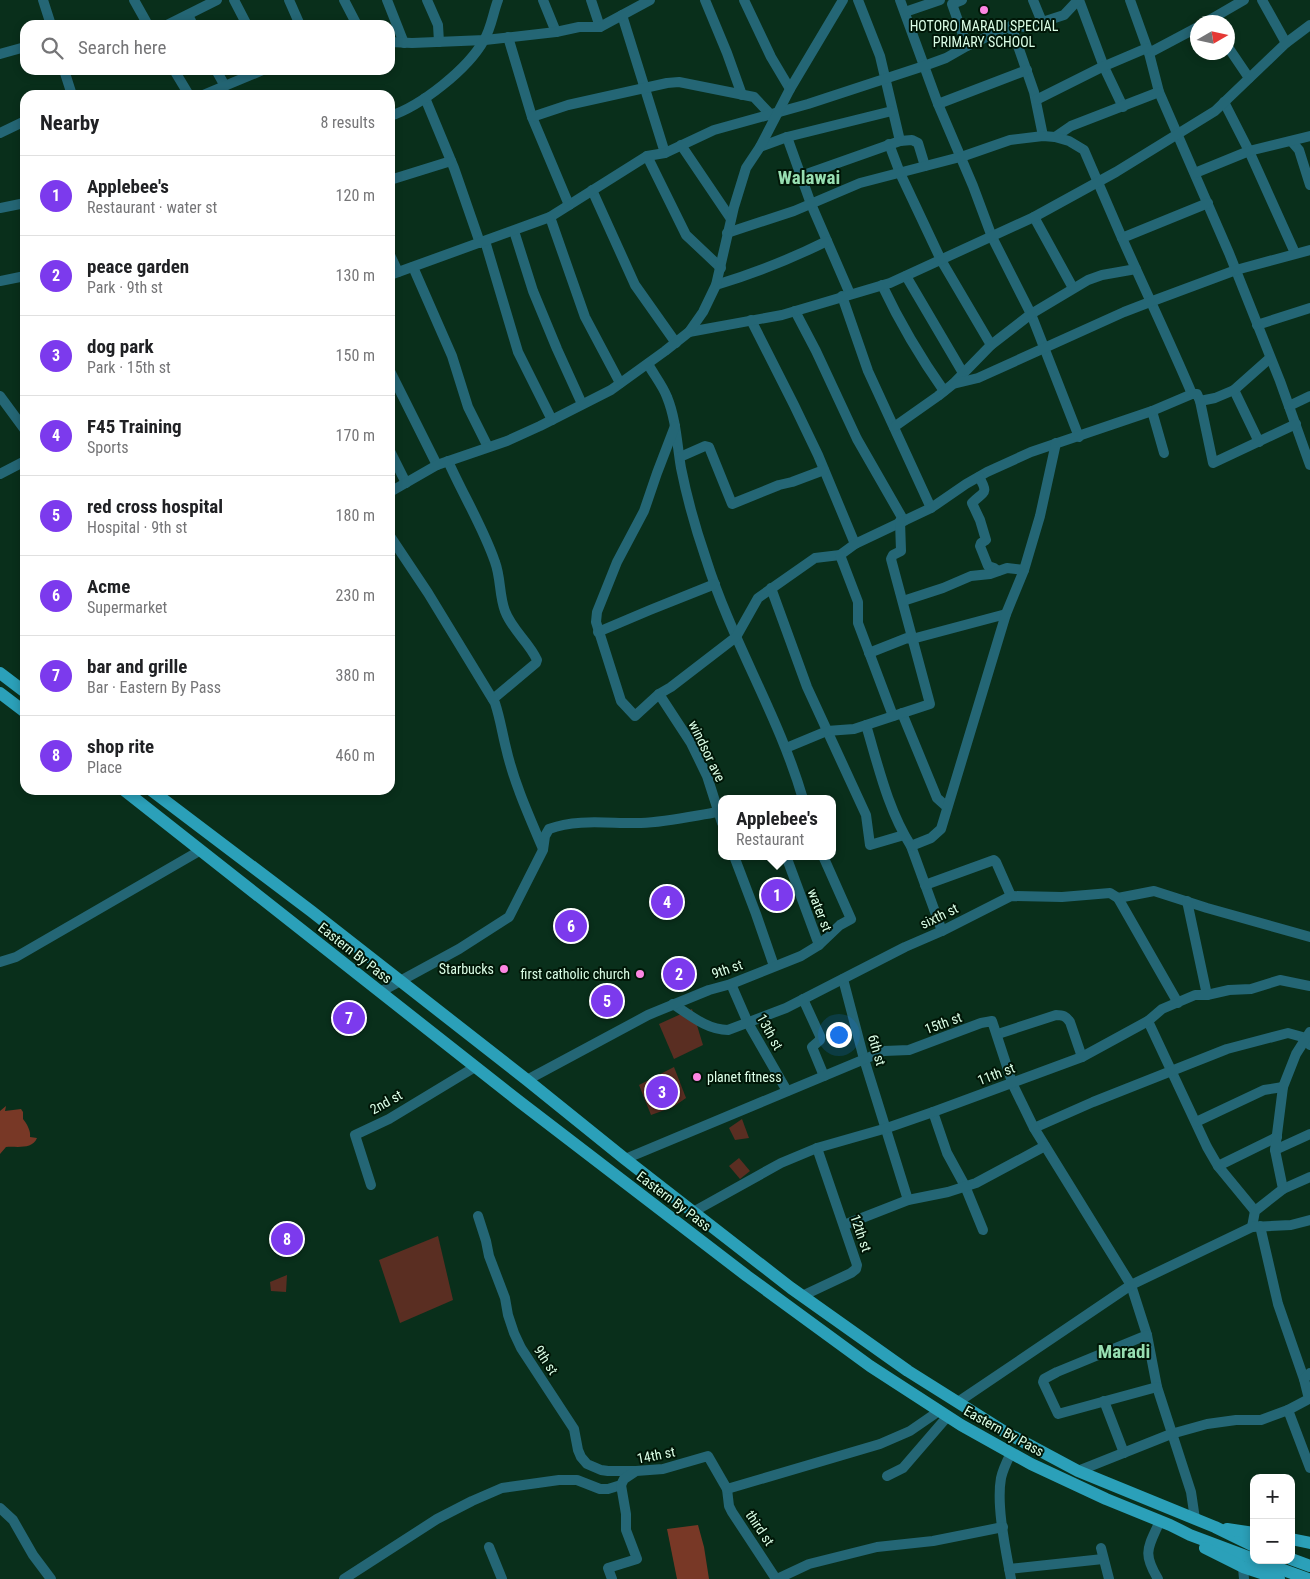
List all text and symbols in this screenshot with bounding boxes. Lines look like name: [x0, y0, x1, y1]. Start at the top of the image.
marker: HOTORO MARADI SPECIAL PRIMARY SCHOOL: [978, 4, 990, 16]
north arrow: [1190, 15, 1235, 60]
place label: HOTORO MARADI SPECIAL PRIMARY SCHOOL: [910, 18, 1059, 50]
search box: [20, 20, 395, 75]
icon: search: [38, 34, 66, 62]
text: Search here: [78, 36, 166, 59]
text: Nearby: [40, 111, 99, 135]
text: 8 results: [320, 113, 375, 132]
district label: Walawai: [778, 166, 840, 189]
text: Applebee's: [87, 175, 169, 198]
text: 1: [52, 186, 60, 205]
text: 120 m: [336, 186, 375, 205]
text: Restaurant · water st: [87, 198, 217, 217]
text: peace garden: [87, 255, 189, 278]
text: 2: [52, 266, 60, 285]
text: 130 m: [336, 266, 375, 285]
text: Park · 9th st: [87, 278, 163, 297]
text: dog park: [87, 335, 154, 358]
text: 3: [52, 346, 60, 365]
text: 150 m: [336, 346, 375, 365]
text: Park · 15th st: [87, 358, 171, 377]
text: F45 Training: [87, 415, 182, 438]
text: 4: [52, 426, 60, 445]
text: 170 m: [336, 426, 375, 445]
text: Sports: [87, 438, 129, 457]
text: red cross hospital: [87, 495, 223, 518]
text: 5: [52, 506, 60, 525]
text: 180 m: [336, 506, 375, 525]
text: Hospital · 9th st: [87, 518, 187, 537]
text: Acme: [87, 575, 130, 598]
text: 6: [52, 586, 60, 605]
text: 230 m: [336, 586, 375, 605]
text: Supermarket: [87, 598, 167, 617]
text: bar and grille: [87, 655, 187, 678]
text: 7: [52, 666, 60, 685]
text: 380 m: [336, 666, 375, 685]
text: Bar · Eastern By Pass: [87, 678, 221, 697]
street label: windsor ave: [685, 718, 729, 785]
text: shop rite: [87, 735, 154, 758]
text: 8: [52, 746, 60, 765]
text: 460 m: [336, 746, 375, 765]
text: Place: [87, 758, 122, 777]
popup: [718, 795, 836, 860]
text: Applebee's: [736, 807, 818, 830]
text: Restaurant: [736, 830, 804, 849]
pin: 1: [761, 876, 793, 914]
pin: 4: [651, 883, 683, 921]
street label: water st: [805, 886, 835, 934]
street label: sixth st: [917, 900, 961, 932]
pin: 6: [555, 907, 587, 945]
street label: Eastern By Pass: [315, 919, 395, 987]
pin: 2: [663, 955, 695, 993]
street label: 9th st: [709, 956, 745, 982]
place label: Starbucks: [439, 961, 494, 977]
marker: Starbucks: [498, 963, 510, 975]
place label: first catholic church: [521, 966, 630, 982]
marker: first catholic church: [634, 968, 646, 980]
pin: 5: [591, 982, 623, 1020]
pin: 7: [333, 999, 365, 1037]
street label: 15th st: [922, 1009, 964, 1037]
street label: 13th st: [754, 1011, 786, 1053]
your location: [826, 1022, 852, 1048]
street label: 6th st: [865, 1033, 889, 1067]
street label: 11th st: [975, 1060, 1017, 1088]
place label: planet fitness: [707, 1069, 782, 1085]
marker: planet fitness: [691, 1071, 703, 1083]
pin: 3: [646, 1073, 678, 1111]
street label: 2nd st: [367, 1087, 405, 1117]
street label: Eastern By Pass: [634, 1168, 714, 1234]
street label: 12th st: [847, 1212, 875, 1254]
pin: 8: [271, 1220, 303, 1258]
district label: Maradi: [1098, 1340, 1150, 1363]
street label: 9th st: [531, 1342, 561, 1378]
street label: Eastern By Pass: [961, 1402, 1047, 1460]
street label: 14th st: [636, 1443, 676, 1467]
map controls: [1250, 1474, 1295, 1564]
button: +: [1250, 1474, 1295, 1519]
street label: third st: [742, 1507, 778, 1549]
button: −: [1250, 1519, 1295, 1564]

